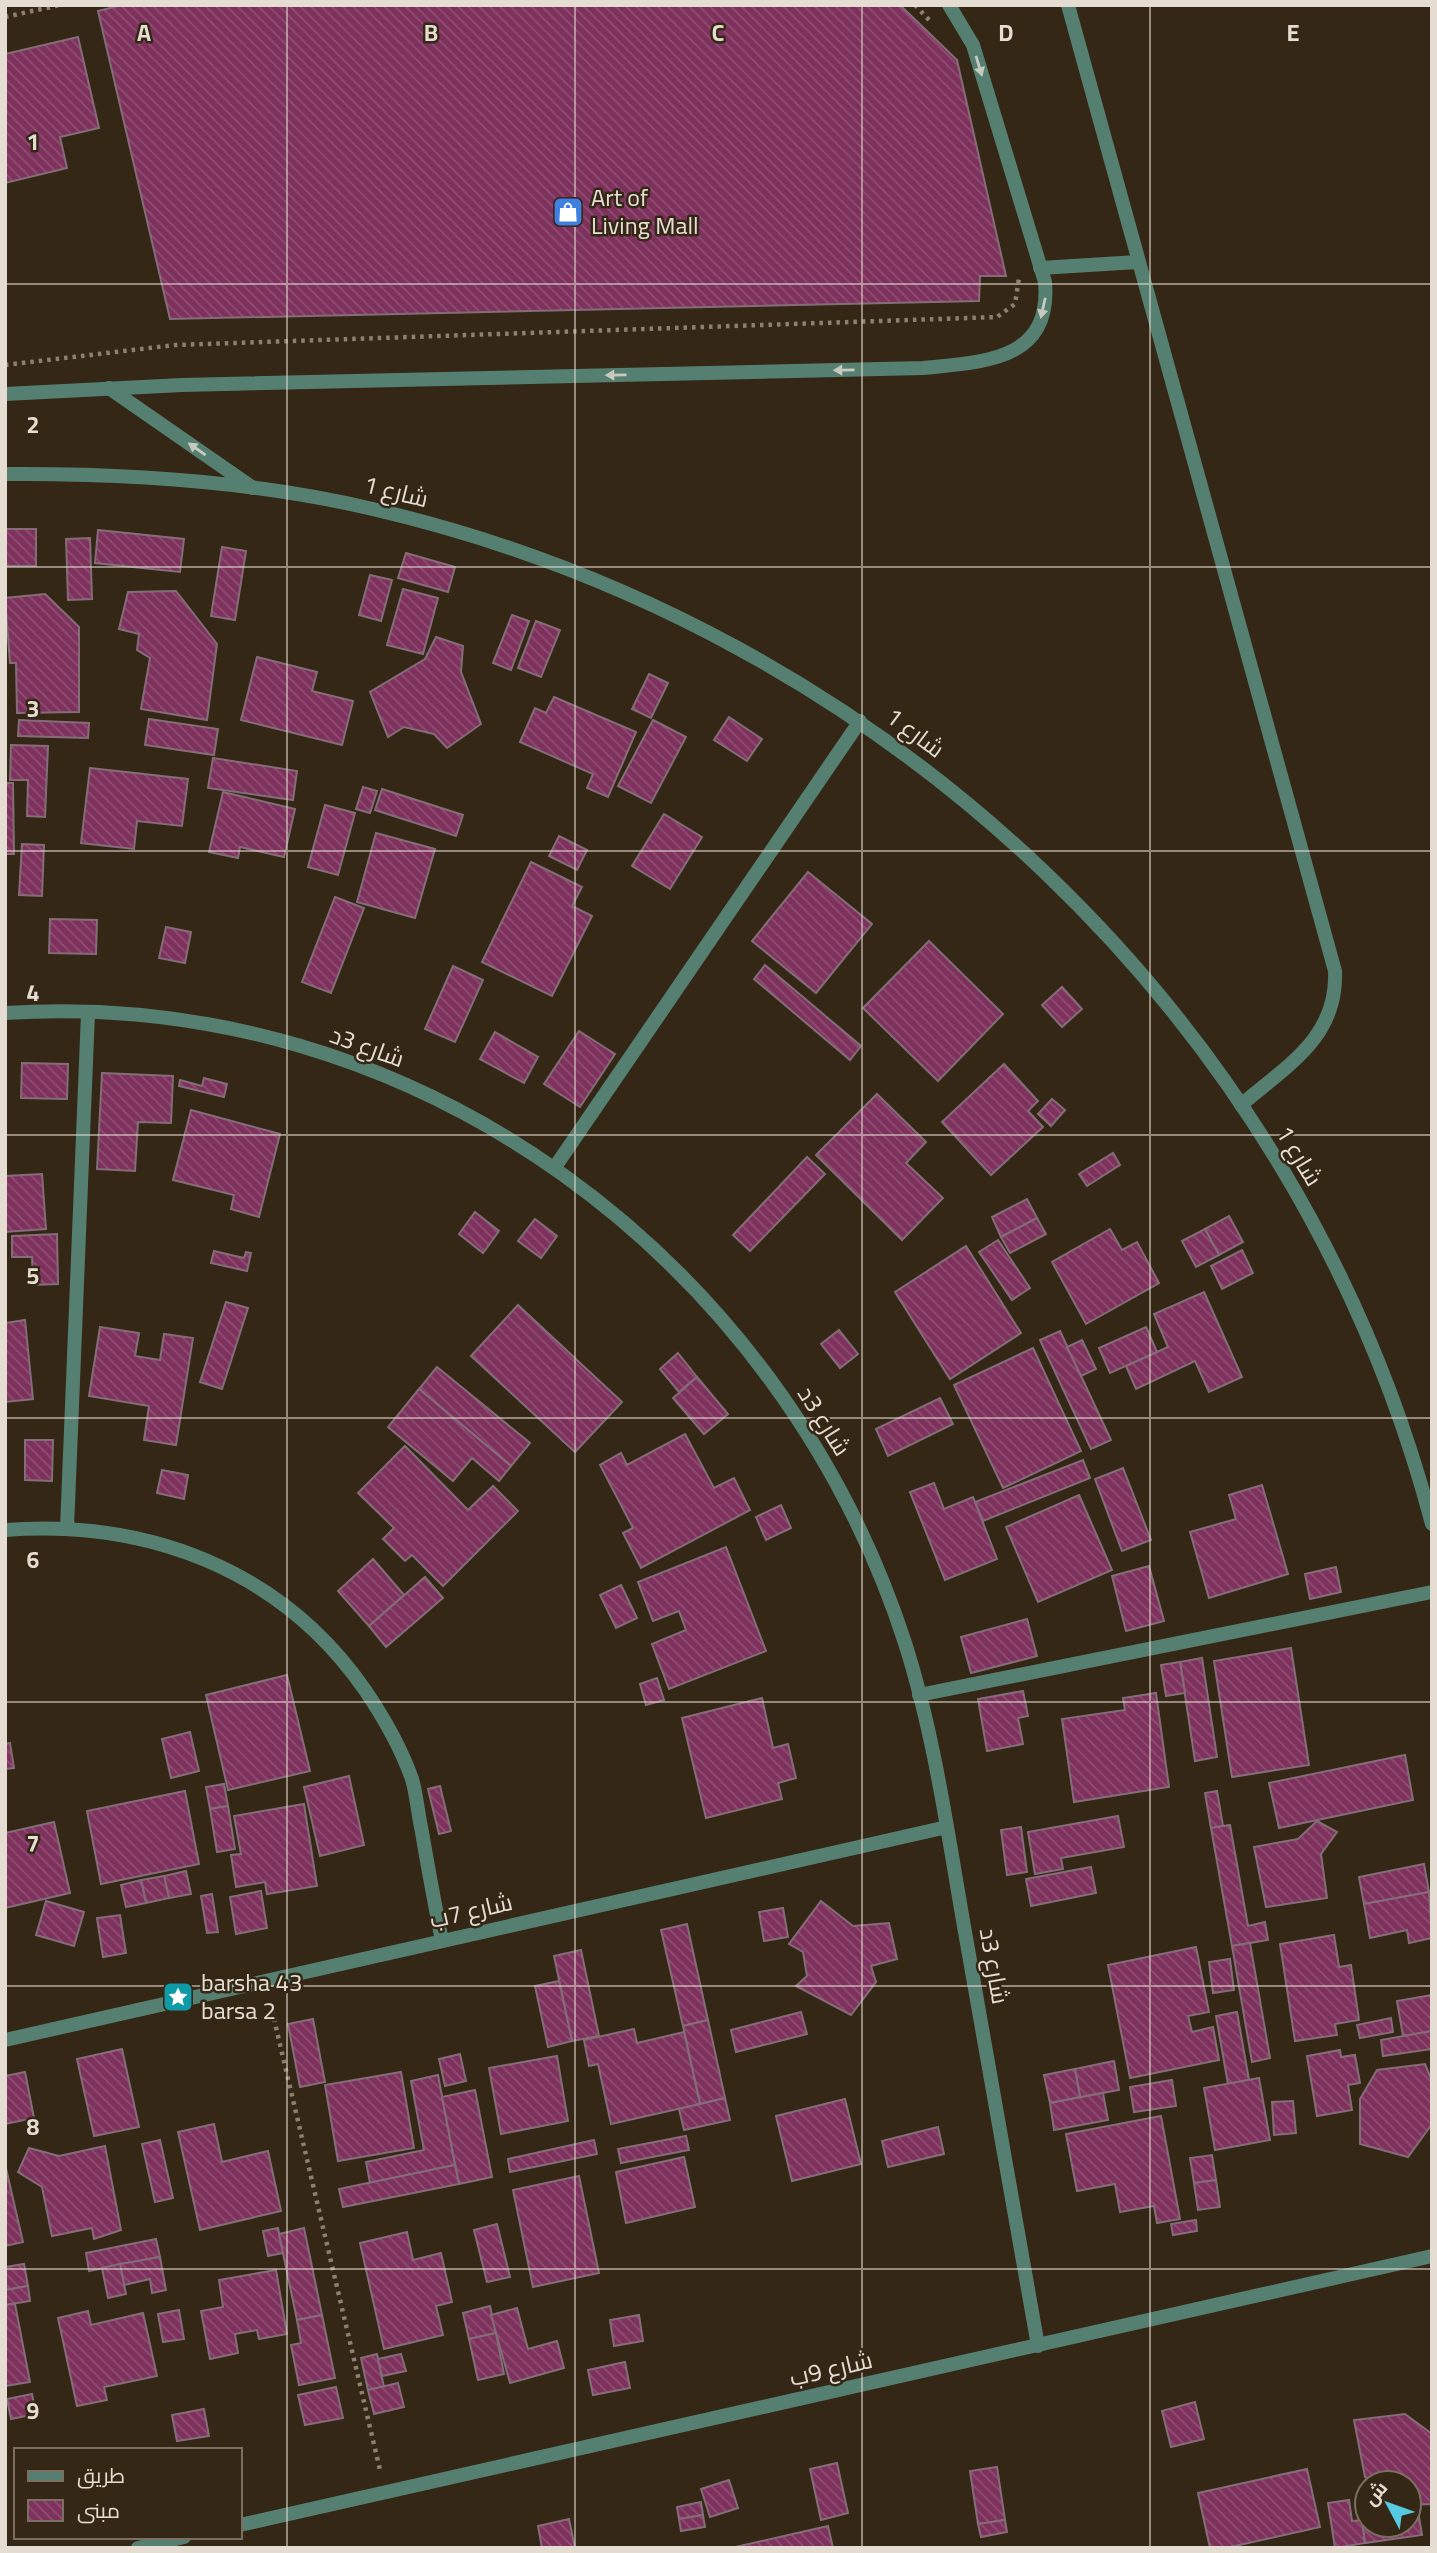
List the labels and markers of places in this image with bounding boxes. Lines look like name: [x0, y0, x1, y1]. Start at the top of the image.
place label: Art of Living Mall: [591, 175, 699, 248]
shop icon: Art of Living Mall: [551, 195, 585, 229]
place label: barsha 43 barsa 2: [201, 1960, 302, 2033]
place icon: barsha 43 barsa 2: [161, 1980, 195, 2014]

